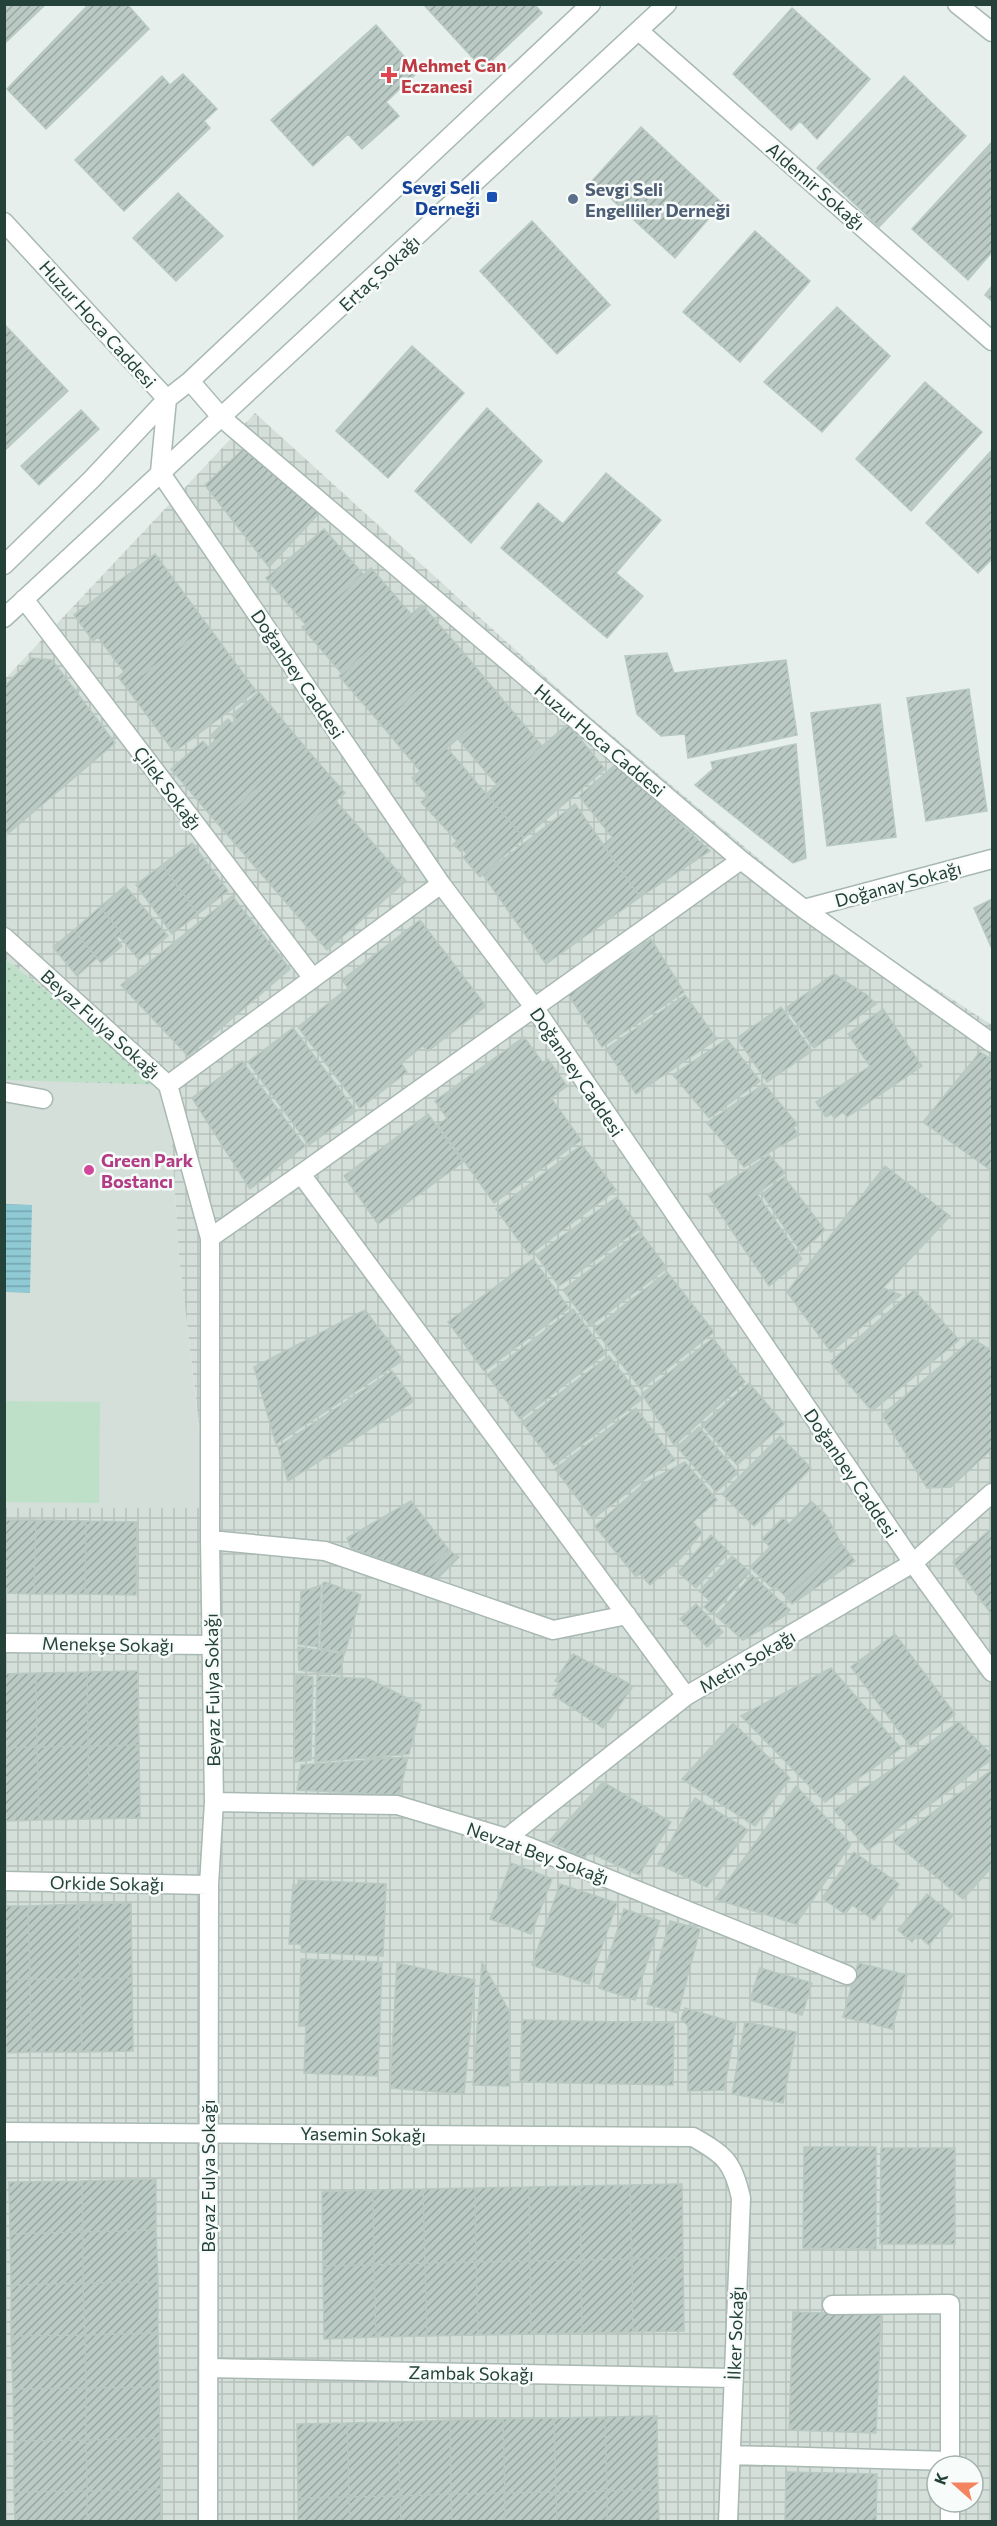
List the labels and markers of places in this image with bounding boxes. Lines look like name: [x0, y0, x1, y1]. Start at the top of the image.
place label: Mehmet Can Eczanesi: [401, 54, 506, 97]
marker: Mehmet Can Eczanesi: [382, 68, 396, 82]
place label: Sevgi Seli Derneği: [402, 176, 480, 219]
place label: Sevgi Seli Engelliler Derneği: [585, 178, 730, 221]
marker: Sevgi Seli Derneği: [485, 190, 499, 204]
marker: Sevgi Seli Engelliler Derneği: [566, 192, 580, 206]
place label: Green Park Bostancı: [101, 1149, 194, 1192]
marker: Green Park Bostancı: [82, 1163, 96, 1177]

